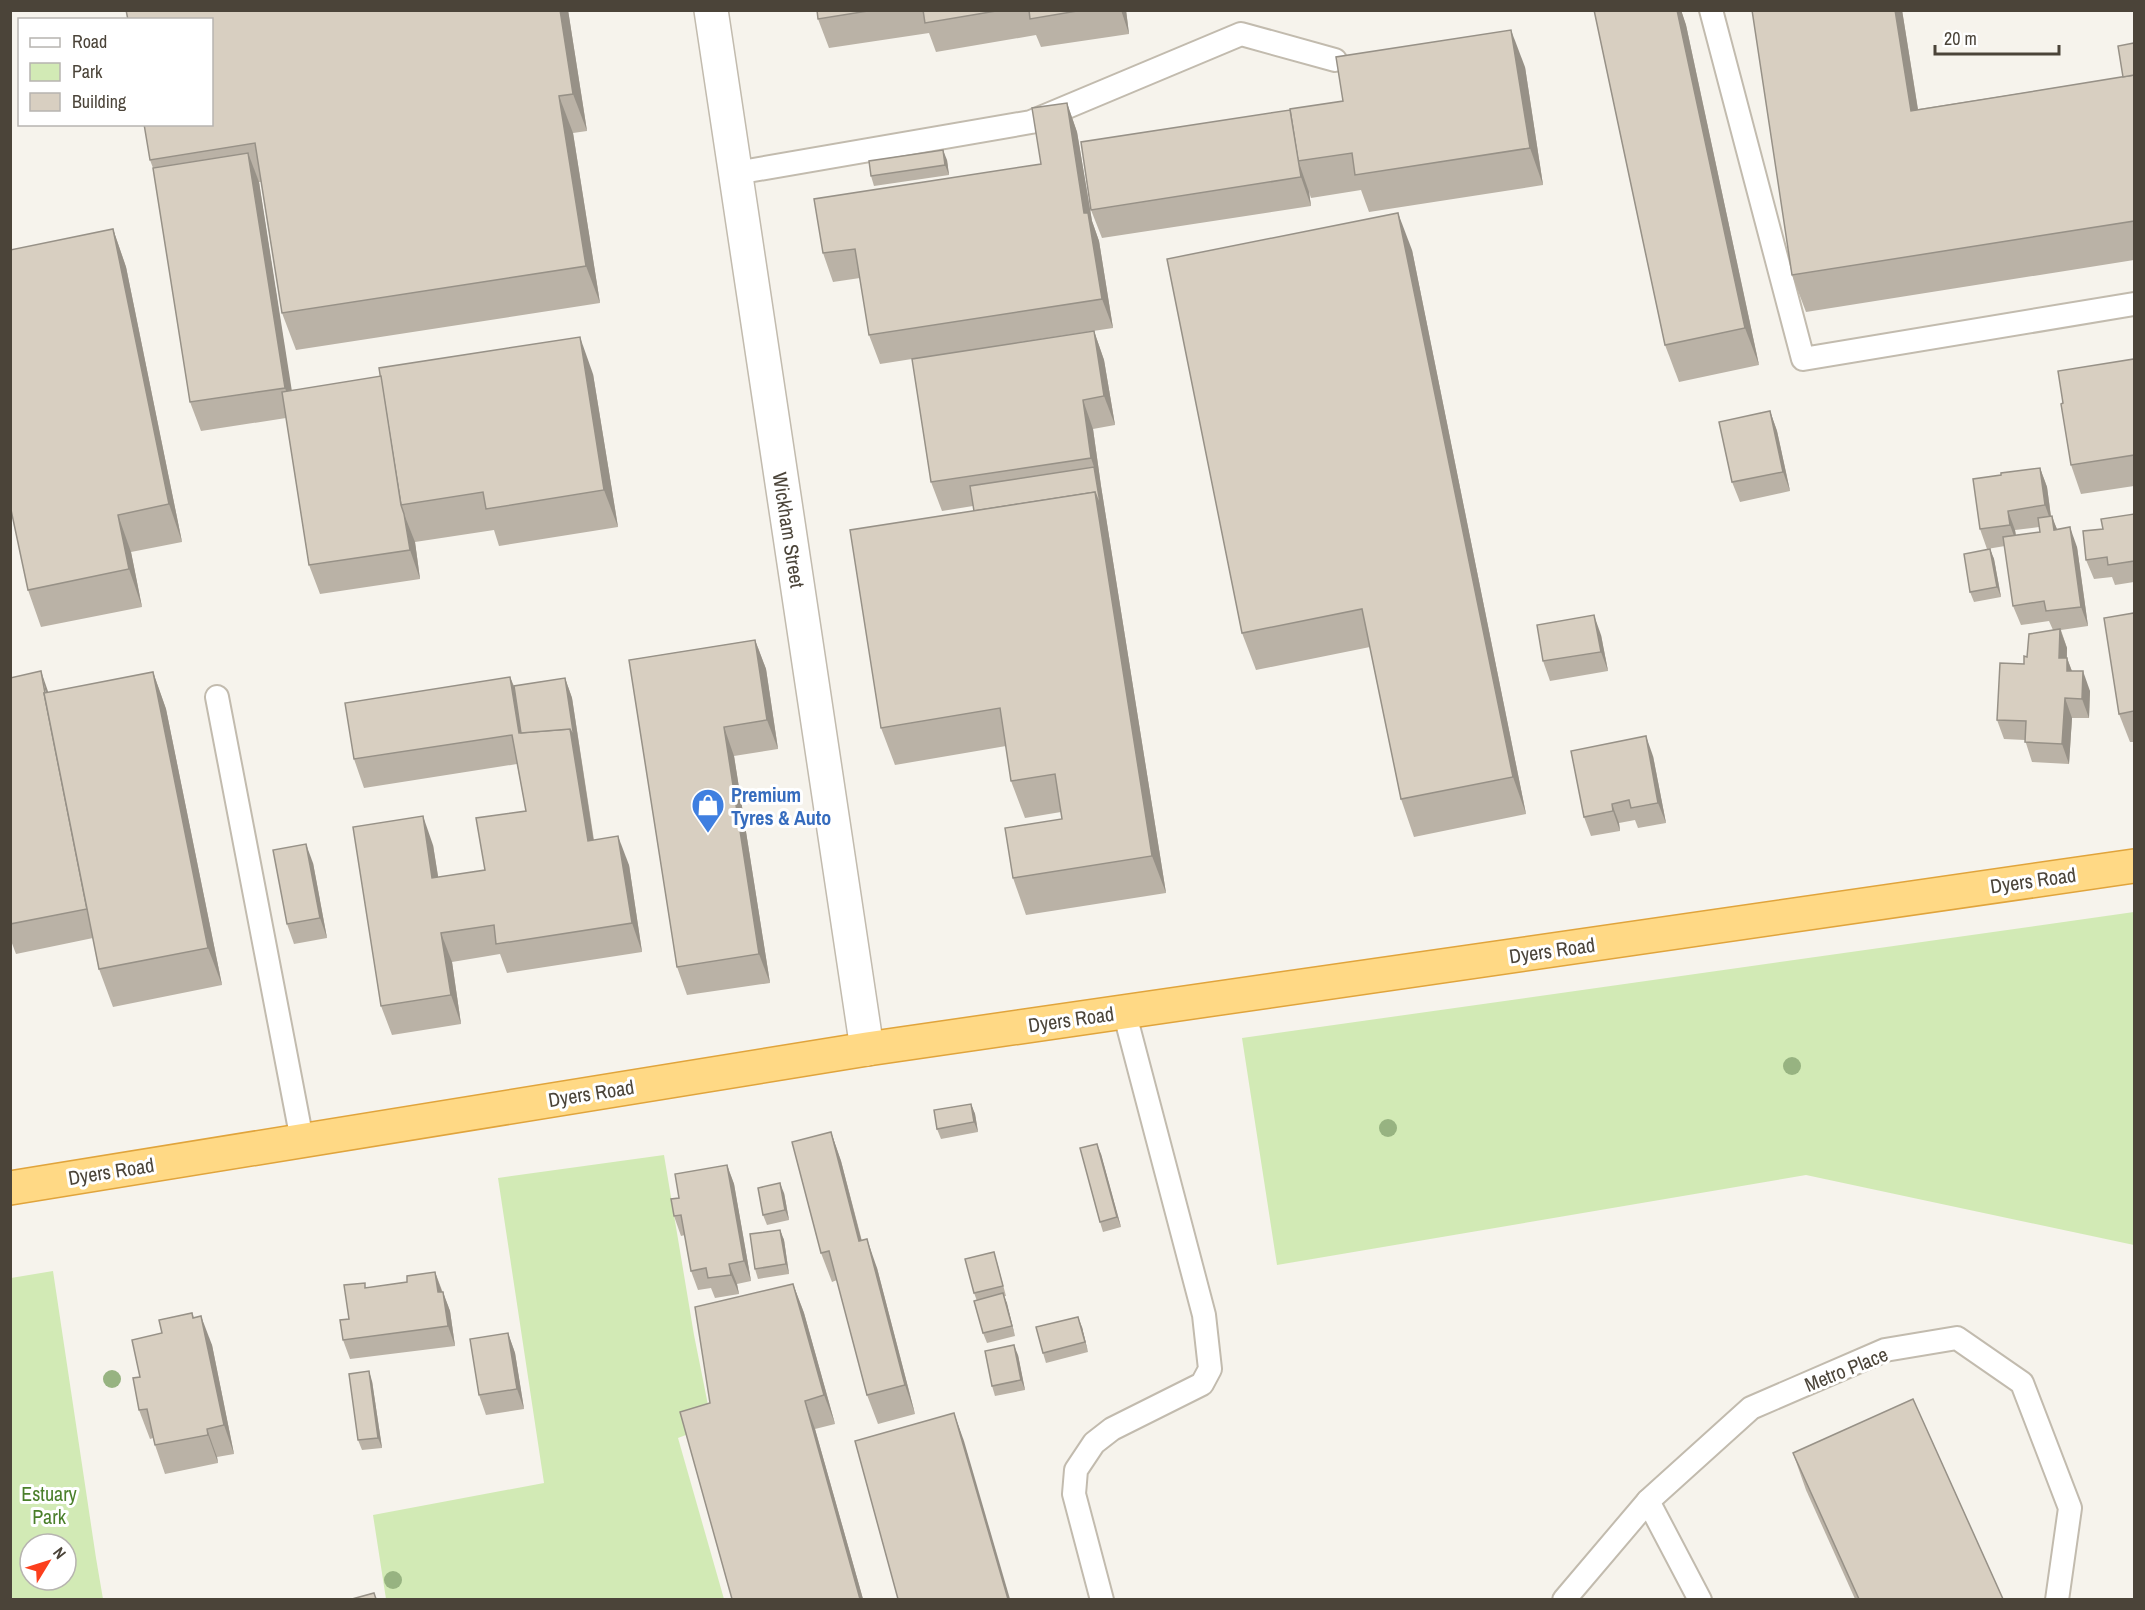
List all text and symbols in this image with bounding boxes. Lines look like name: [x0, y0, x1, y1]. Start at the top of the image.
legend: [18, 18, 213, 126]
scale bar: [1935, 18, 2060, 56]
text: 20 m: [1944, 26, 1977, 51]
text: Road: [72, 29, 107, 54]
text: Park: [72, 59, 103, 84]
text: Building: [72, 89, 127, 114]
street label: Wickham Street: [767, 470, 812, 590]
place label: Premium Tyres & Auto: [731, 781, 831, 831]
shop icon: Premium Tyres & Auto: [690, 787, 726, 834]
street label: Dyers Road: [1988, 861, 2078, 899]
street label: Dyers Road: [1507, 931, 1597, 969]
street label: Dyers Road: [1026, 1000, 1116, 1038]
street label: Dyers Road: [546, 1073, 636, 1113]
street label: Dyers Road: [66, 1151, 156, 1191]
street label: Metro Place: [1800, 1340, 1892, 1398]
park label: Estuary Park: [21, 1480, 78, 1530]
north arrow: [18, 1532, 78, 1592]
text: N: [48, 1542, 71, 1563]

